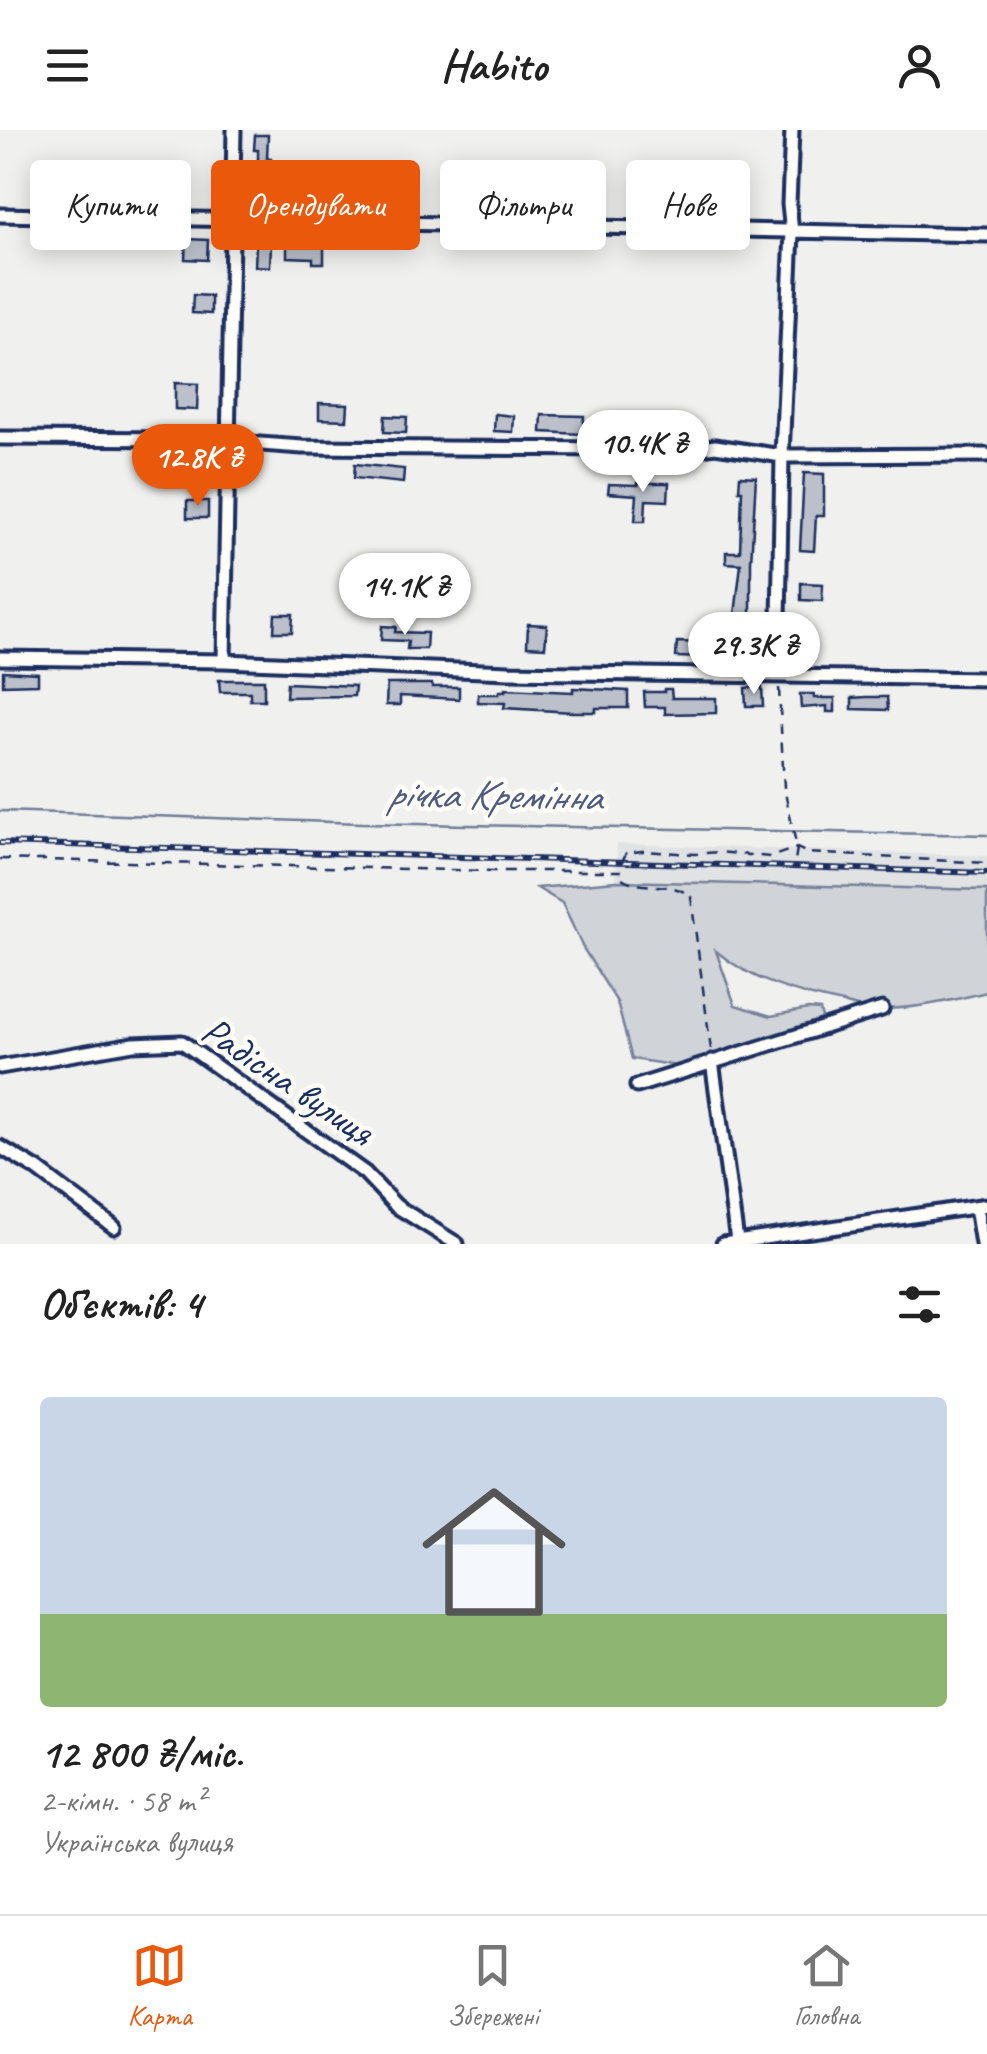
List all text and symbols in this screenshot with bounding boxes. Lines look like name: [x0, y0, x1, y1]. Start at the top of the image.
text: Habito: [441, 37, 546, 94]
icon: menu: [40, 38, 95, 93]
icon: person: [892, 38, 947, 93]
chip: Купити: [30, 160, 191, 250]
chip: Орендувати: [211, 160, 420, 250]
chip: Фільтри: [440, 160, 606, 250]
chip: Нове: [626, 160, 750, 250]
pin: 10.4K ₴: [551, 410, 735, 495]
text: 10.4K ₴: [599, 422, 687, 463]
pin: 12.8K ₴: [106, 424, 290, 509]
text: 12.8K ₴: [154, 436, 242, 477]
pin: 14.1K ₴: [313, 553, 497, 638]
text: 14.1K ₴: [361, 565, 449, 606]
pin: 29.3K ₴: [662, 612, 846, 697]
text: 29.3K ₴: [710, 624, 798, 665]
water label: річка Кремінна: [385, 767, 605, 823]
street label: Радісна вулиця: [192, 1005, 385, 1158]
icon: filters: [892, 1277, 947, 1332]
text: Об’єктів: 4: [40, 1278, 202, 1331]
icon: home: [404, 1462, 584, 1642]
text: 12 800 ₴/міс.: [40, 1727, 243, 1780]
text: 2-кімн. · 58 m²: [40, 1780, 205, 1821]
text: Українська вулиця: [40, 1821, 233, 1862]
tab: Карта: [128, 1938, 192, 2033]
tab: Збережені: [447, 1938, 538, 2033]
tab: Головна: [794, 1938, 859, 2033]

